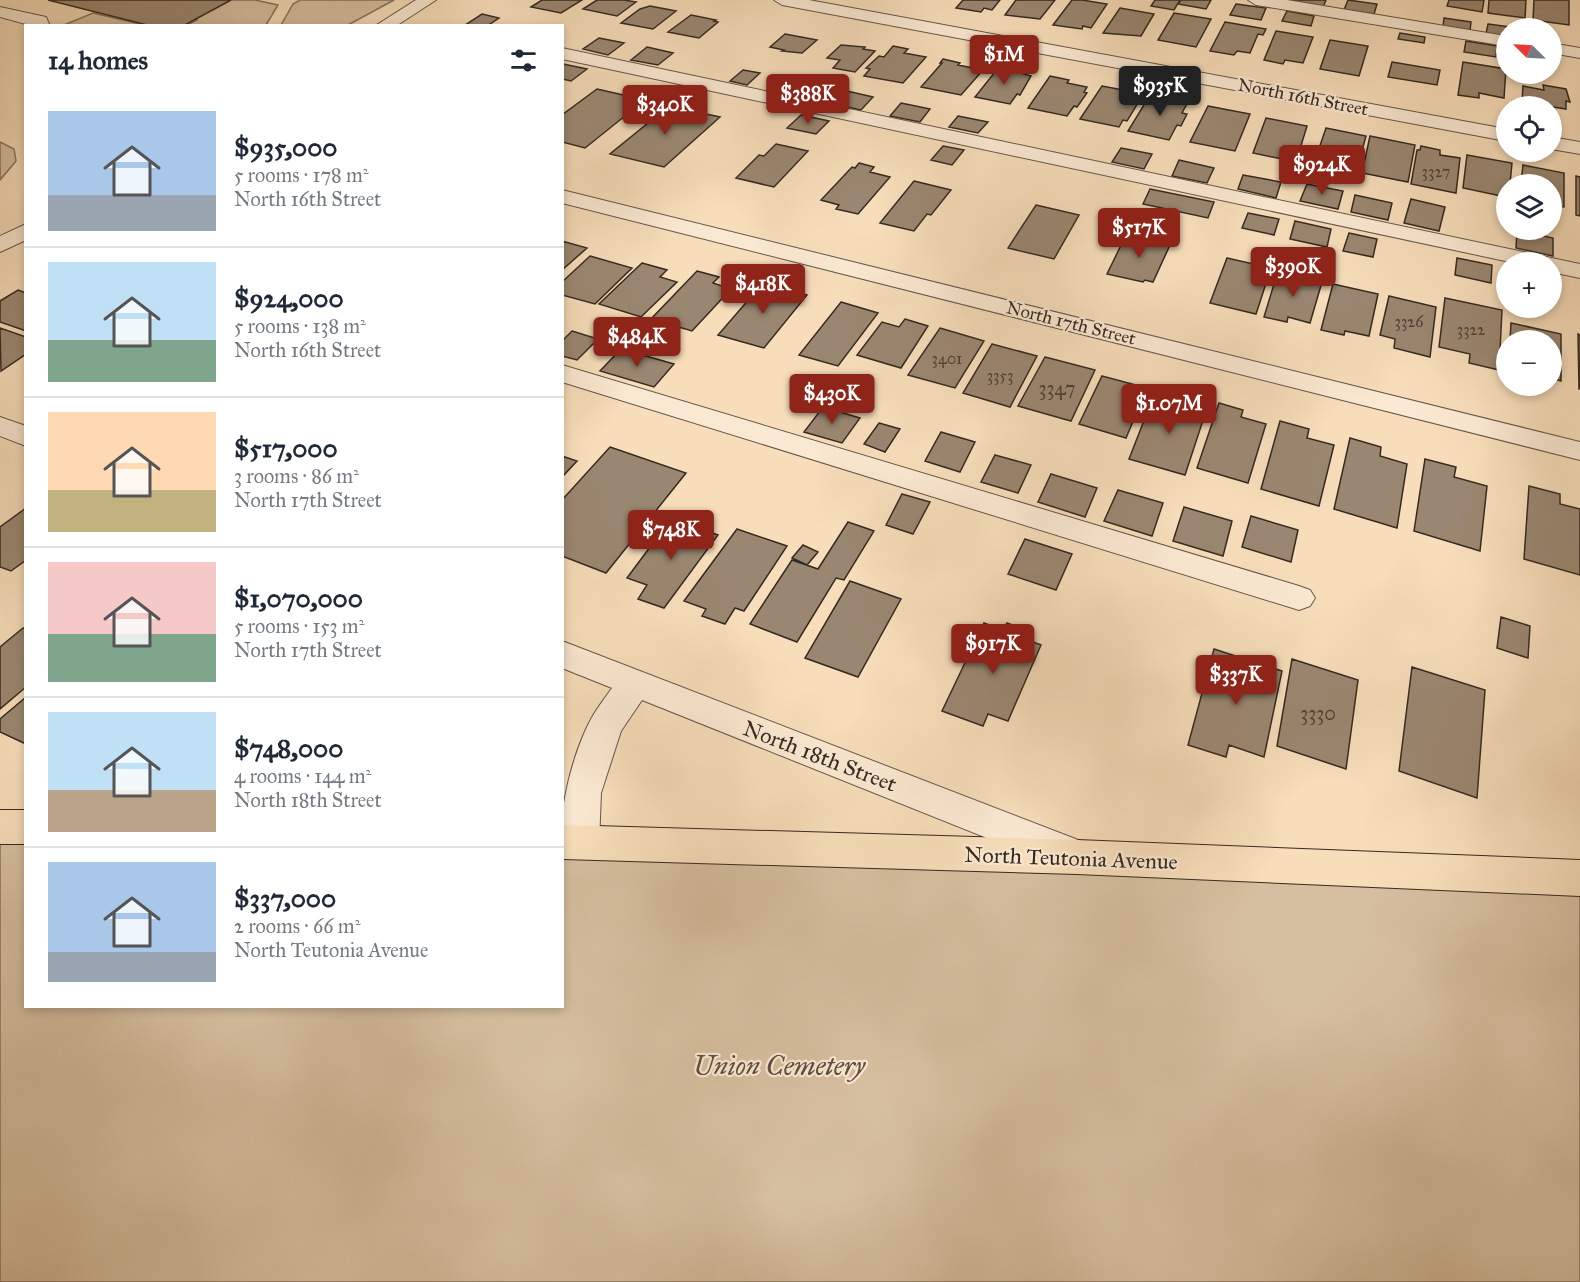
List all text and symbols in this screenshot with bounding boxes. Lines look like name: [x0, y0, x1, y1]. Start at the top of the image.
north arrow: [1496, 18, 1562, 84]
map controls: [1496, 18, 1562, 396]
pin: $1M: [975, 35, 1033, 86]
text: $1M: [984, 42, 1024, 66]
text: 14 homes: [48, 44, 148, 76]
icon: filters: [507, 44, 540, 77]
pin: $935K: [1118, 66, 1202, 117]
text: $935K: [1133, 73, 1187, 97]
pin: $388K: [766, 74, 850, 125]
street label: North 16th Street: [1236, 74, 1371, 121]
text: $388K: [780, 81, 836, 105]
pin: $340K: [623, 85, 707, 136]
text: $340K: [637, 92, 693, 116]
button: locate: [1496, 96, 1562, 162]
text: $935,000: [234, 131, 338, 163]
icon: home: [96, 135, 168, 207]
pin: $924K: [1280, 145, 1364, 196]
text: $924K: [1293, 152, 1351, 176]
house number: 3327: [1422, 162, 1450, 181]
text: 5 rooms · 178 m²: [234, 163, 369, 187]
button: layers: [1496, 174, 1562, 240]
text: North 16th Street: [234, 187, 381, 211]
pin: $517K: [1097, 208, 1181, 259]
text: $517K: [1112, 215, 1166, 239]
pin: $390K: [1251, 247, 1335, 298]
button: +: [1496, 252, 1562, 318]
text: $390K: [1265, 254, 1321, 278]
pin: $418K: [721, 264, 805, 315]
text: $418K: [735, 271, 791, 295]
text: $924,000: [234, 282, 344, 314]
icon: home: [96, 286, 168, 358]
street label: North 17th Street: [1004, 296, 1139, 350]
house number: 3326: [1395, 312, 1424, 331]
text: 5 rooms · 138 m²: [234, 314, 366, 338]
pin: $484K: [595, 317, 679, 368]
house number: 3322: [1457, 320, 1485, 339]
text: $484K: [607, 324, 667, 348]
button: −: [1496, 330, 1562, 396]
text: North 16th Street: [234, 338, 381, 362]
house number: 3401: [932, 349, 962, 368]
house number: 3353: [987, 366, 1013, 385]
pin: $430K: [790, 374, 874, 425]
house number: 3347: [1039, 376, 1075, 400]
text: $430K: [804, 381, 860, 405]
pin: $1.07M: [1120, 384, 1218, 435]
text: $1.07M: [1136, 391, 1203, 415]
text: $517,000: [234, 432, 338, 464]
icon: home: [96, 436, 168, 508]
text: 3 rooms · 86 m²: [234, 464, 359, 488]
text: North 17th Street: [234, 488, 382, 512]
pin: $748K: [629, 510, 713, 561]
text: $748K: [642, 517, 700, 541]
text: $1,070,000: [234, 582, 363, 614]
icon: home: [96, 586, 168, 658]
text: 5 rooms · 153 m²: [234, 614, 364, 638]
pin: $917K: [951, 624, 1035, 675]
text: $917K: [965, 631, 1021, 655]
text: North 17th Street: [234, 638, 382, 662]
pin: $337K: [1194, 655, 1278, 706]
text: $337K: [1210, 662, 1262, 686]
house number: 3330: [1300, 701, 1336, 725]
street label: North 18th Street: [739, 714, 901, 798]
text: $748,000: [234, 732, 343, 764]
icon: home: [96, 736, 168, 808]
text: 4 rooms · 144 m²: [234, 764, 371, 788]
text: North 18th Street: [234, 788, 382, 812]
street label: North Teutonia Avenue: [964, 841, 1178, 875]
text: $337,000: [234, 882, 336, 914]
icon: home: [96, 886, 168, 958]
text: 2 rooms · 66 m²: [234, 914, 360, 938]
text: North Teutonia Avenue: [234, 938, 428, 962]
park label: Union Cemetery: [693, 1049, 866, 1082]

